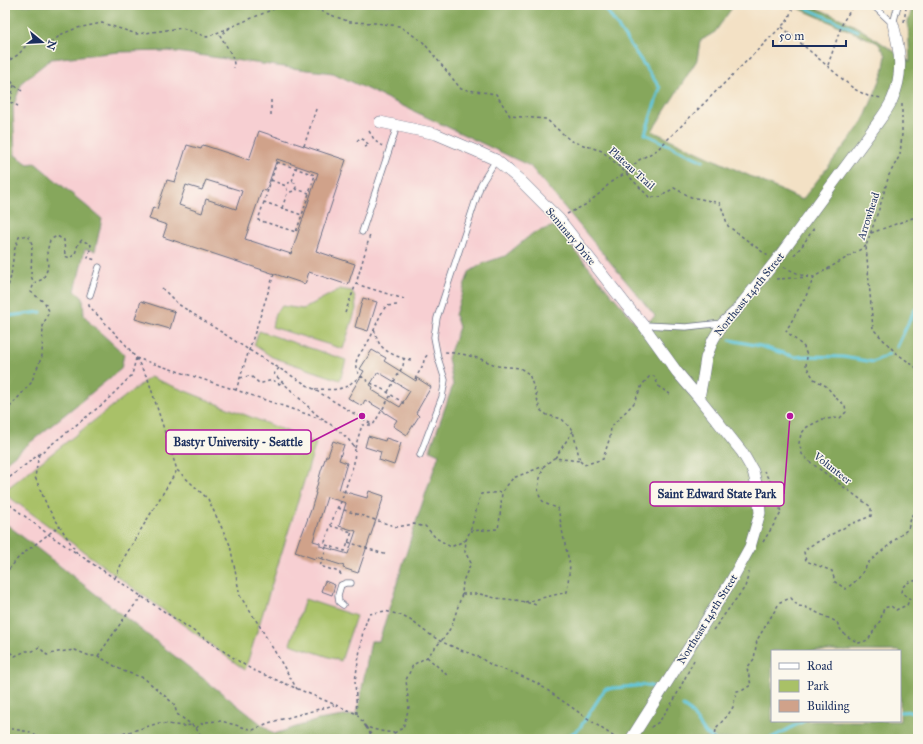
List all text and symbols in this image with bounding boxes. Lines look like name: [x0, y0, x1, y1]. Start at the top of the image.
north arrow: [22, 22, 62, 62]
scale bar: [773, 22, 846, 48]
text: 50 m: [779, 29, 804, 43]
text: N: [43, 38, 59, 52]
street label: Plateau Trail: [606, 144, 657, 192]
street label: Arrowhead: [854, 190, 882, 242]
street label: Seminary Drive: [543, 205, 599, 268]
street label: Northeast 145th Street: [712, 250, 787, 339]
callout: Bastyr University - Seattle: [166, 430, 311, 454]
text: Bastyr University - Seattle: [173, 435, 303, 450]
street label: Volunteer: [810, 449, 855, 488]
callout: Saint Edward State Park: [650, 482, 784, 506]
text: Saint Edward State Park: [658, 487, 777, 501]
street label: Northeast 145th Street: [674, 572, 740, 667]
legend: [771, 650, 901, 722]
text: Road: [807, 659, 833, 673]
text: Park: [807, 679, 829, 693]
text: Building: [807, 699, 850, 714]

